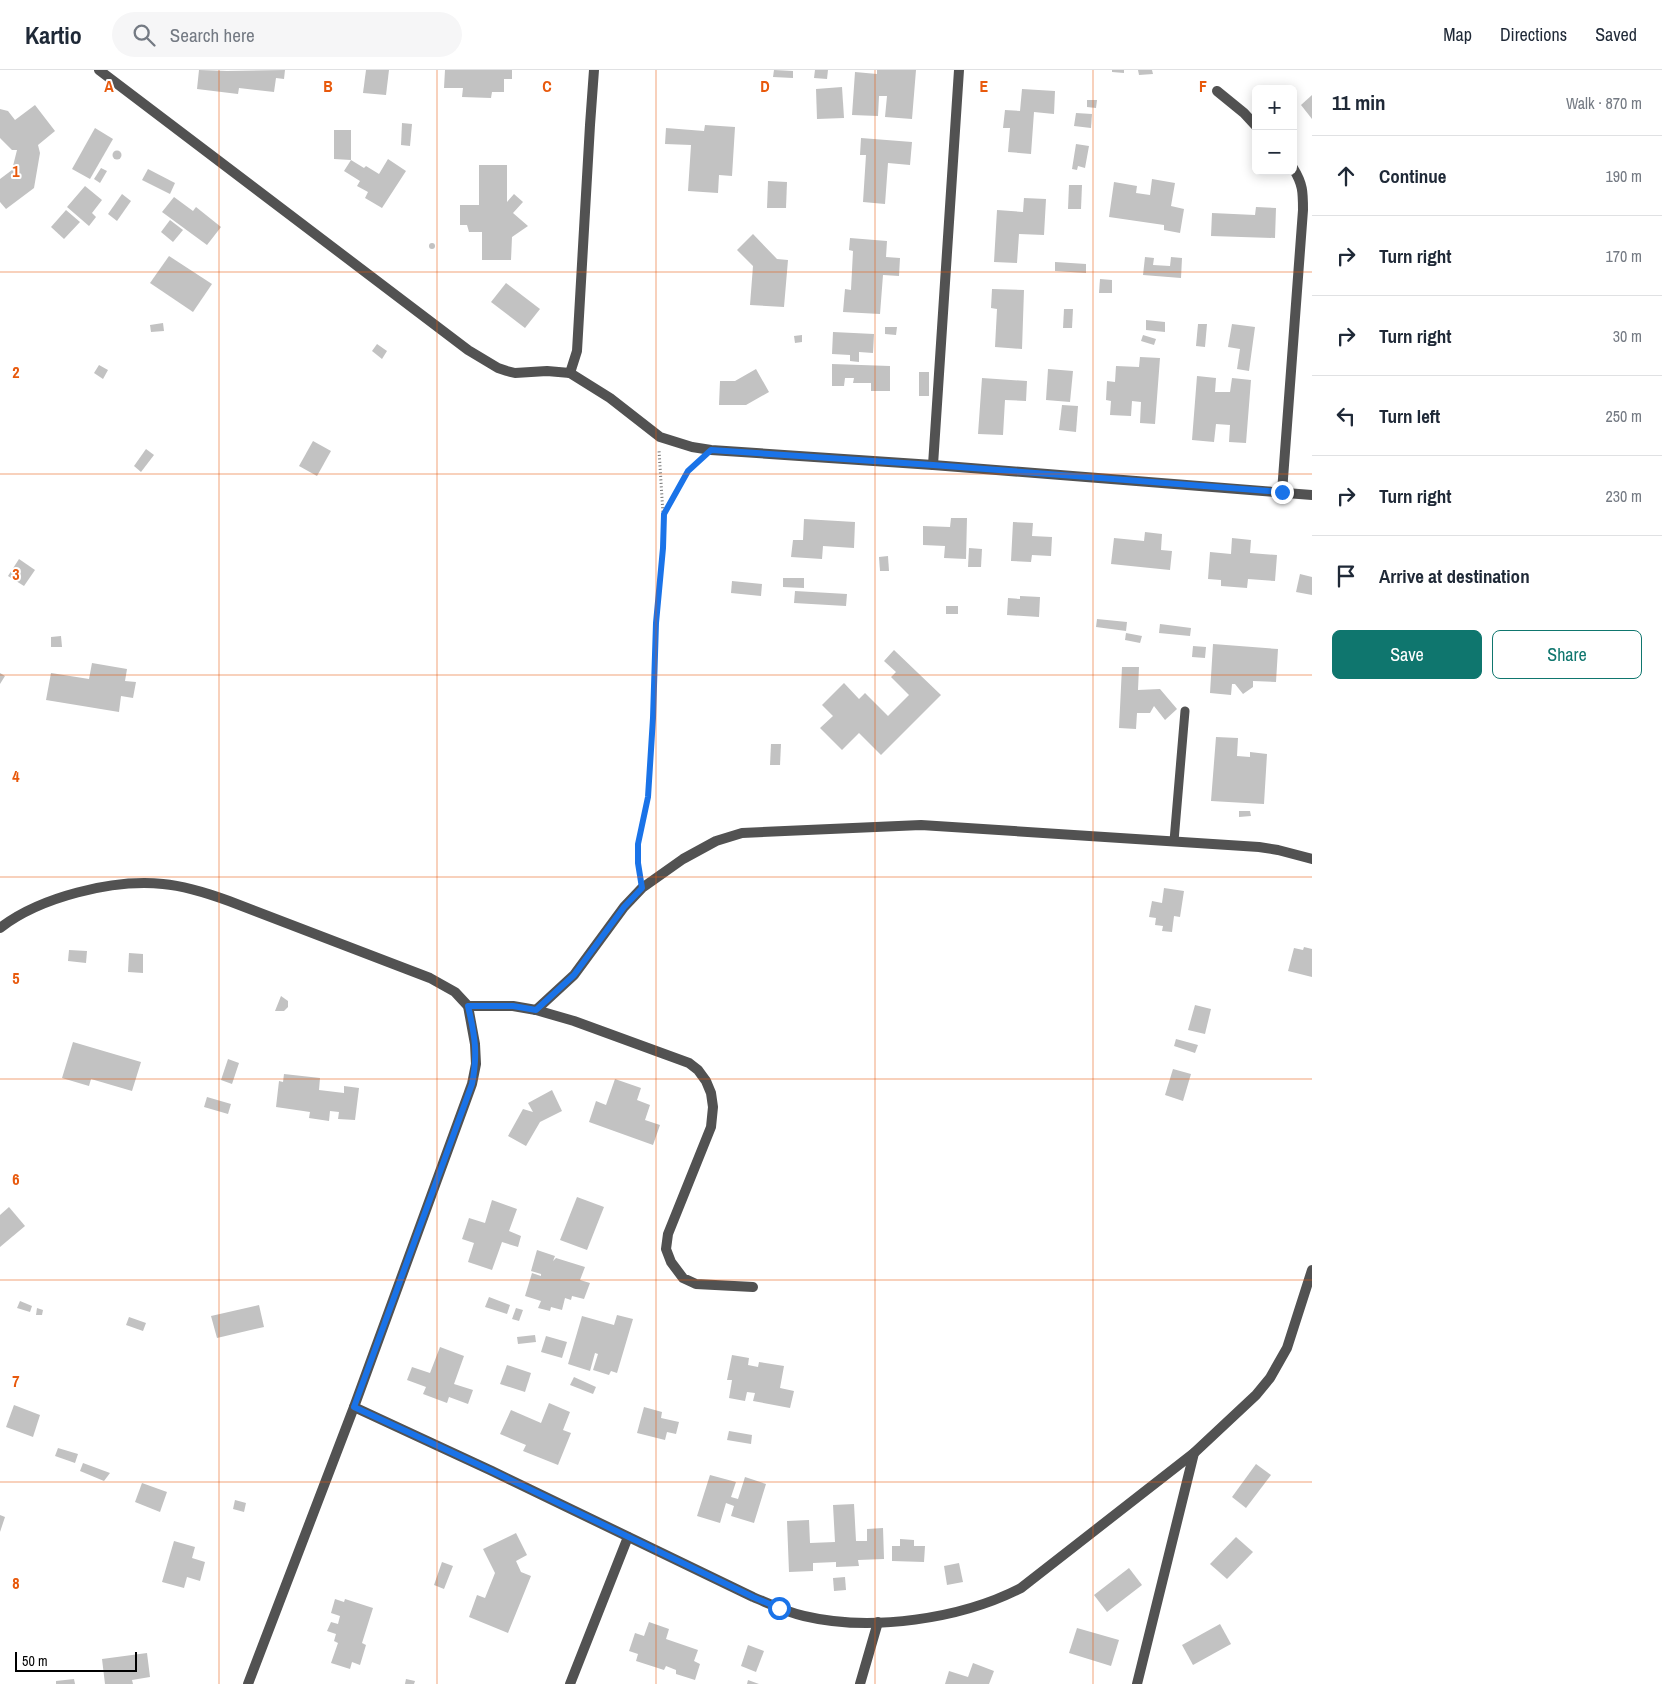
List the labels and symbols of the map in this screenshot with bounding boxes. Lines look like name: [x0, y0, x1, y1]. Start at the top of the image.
text: A: [104, 75, 114, 97]
text: B: [323, 75, 333, 97]
text: C: [542, 75, 552, 97]
text: D: [760, 75, 770, 97]
text: E: [980, 75, 989, 97]
text: F: [1199, 75, 1207, 97]
text: 1: [12, 160, 20, 182]
text: 2: [12, 361, 20, 383]
route end: [1271, 481, 1294, 504]
text: 3: [12, 563, 20, 585]
text: 4: [12, 765, 20, 787]
text: 5: [12, 967, 20, 989]
text: 6: [12, 1168, 20, 1190]
text: 7: [12, 1370, 20, 1392]
text: 8: [12, 1572, 20, 1594]
route start: [768, 1597, 791, 1620]
scale bar: [15, 1649, 138, 1672]

